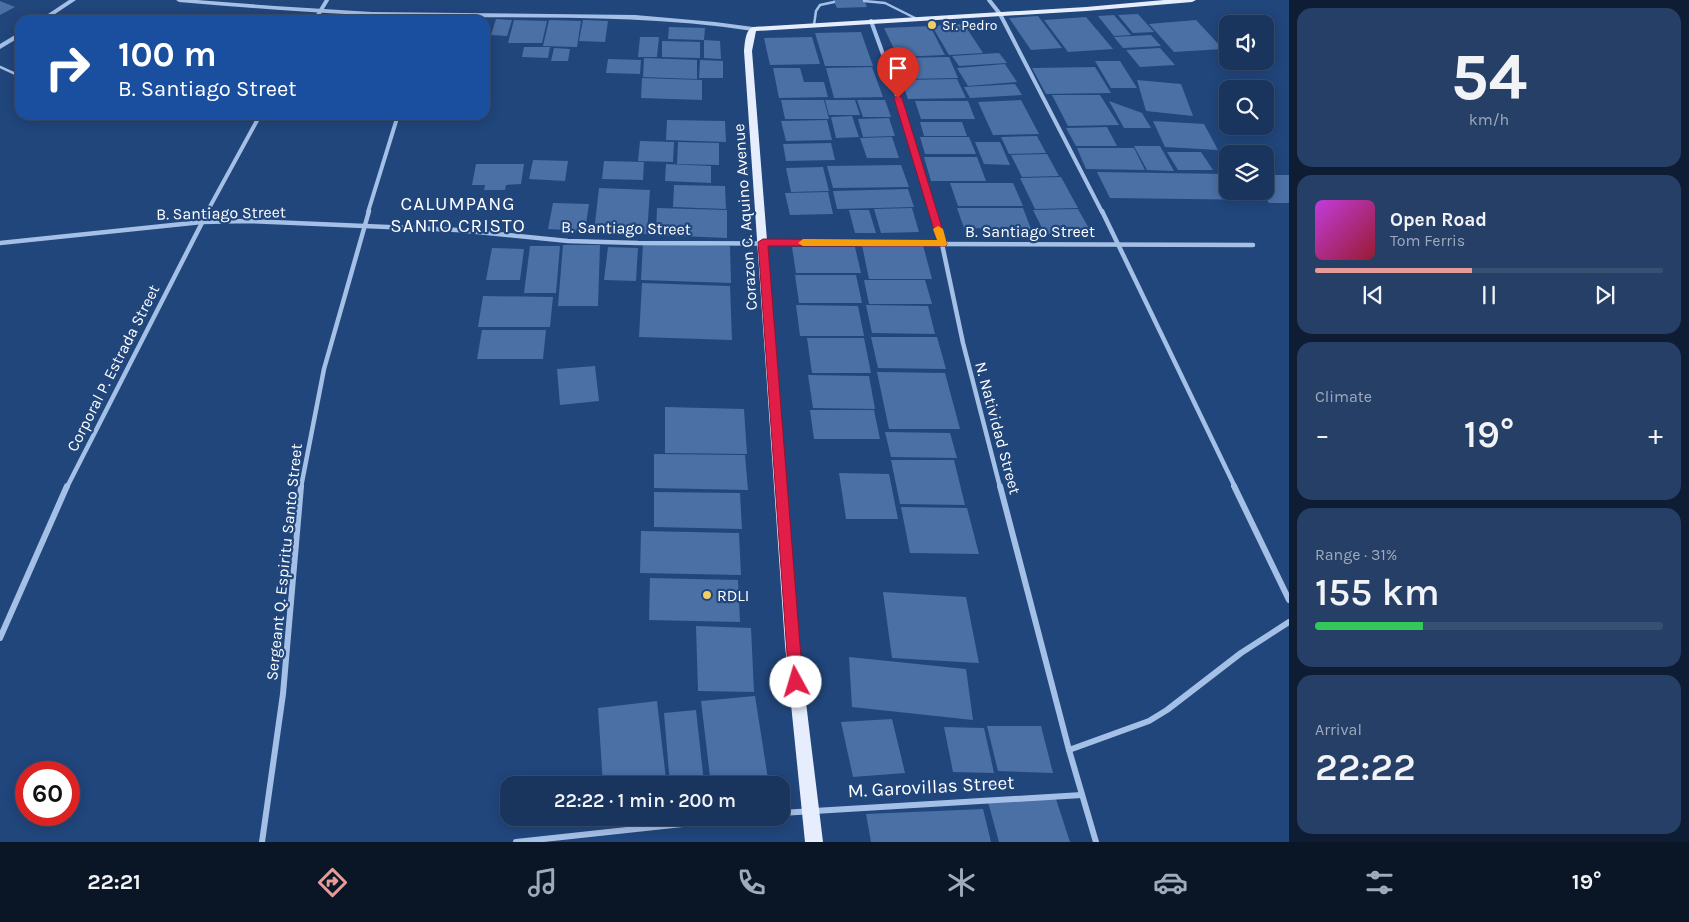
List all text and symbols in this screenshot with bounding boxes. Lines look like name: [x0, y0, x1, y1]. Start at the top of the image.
map controls: [1219, 15, 1274, 200]
button: sound: [1219, 15, 1274, 70]
place label: Sr. Pedro: [942, 17, 997, 34]
marker: Sr. Pedro: [926, 19, 938, 31]
text: 100 m: [118, 34, 217, 75]
icon: right: [35, 35, 100, 100]
text: 54: [1451, 39, 1527, 115]
pin: [877, 47, 919, 98]
icon: arrive: [884, 54, 912, 82]
text: B. Santiago Street: [118, 76, 297, 102]
button: search: [1219, 80, 1274, 135]
text: km/h: [1469, 110, 1509, 129]
street label: Corazon C. Aquino Avenue: [729, 123, 761, 311]
button: layers: [1219, 145, 1274, 200]
district label: CALUMPANG SANTO CRISTO: [390, 193, 526, 237]
street label: B. Santiago Street: [156, 202, 286, 224]
text: Open Road: [1390, 209, 1487, 231]
street label: B. Santiago Street: [561, 217, 691, 239]
street label: B. Santiago Street: [965, 222, 1095, 241]
text: Tom Ferris: [1390, 231, 1465, 250]
street label: Corporal P. Estrada Street: [63, 281, 163, 455]
icon: previous: [1359, 281, 1387, 309]
icon: pause: [1475, 281, 1503, 309]
icon: next: [1591, 281, 1619, 309]
street label: N. Natividad Street: [971, 360, 1025, 496]
text: Climate: [1315, 387, 1372, 406]
text: 19°: [1464, 412, 1514, 457]
text: −: [1315, 418, 1330, 451]
text: +: [1648, 418, 1663, 451]
street label: Sergeant Q. Espiritu Santo Street: [262, 443, 306, 681]
text: Range · 31%: [1315, 545, 1397, 564]
text: 155 km: [1315, 570, 1440, 615]
place label: RDLI: [717, 586, 749, 605]
marker: RDLI: [701, 589, 713, 601]
position arrow: [769, 655, 821, 707]
text: Arrival: [1315, 720, 1362, 739]
text: 22:22: [1315, 745, 1416, 790]
speed limit sign: 60: [15, 761, 80, 826]
street label: M. Garovillas Street: [847, 772, 1015, 802]
text: 22:22 · 1 min · 200 m: [554, 790, 736, 812]
icon: directions: [315, 865, 350, 900]
icon: music: [525, 865, 560, 900]
icon: phone: [734, 865, 769, 900]
icon: climate: [944, 865, 979, 900]
icon: car: [1153, 865, 1188, 900]
icon: filters: [1362, 865, 1397, 900]
text: 22:21: [87, 869, 141, 895]
text: 19°: [1572, 869, 1602, 895]

